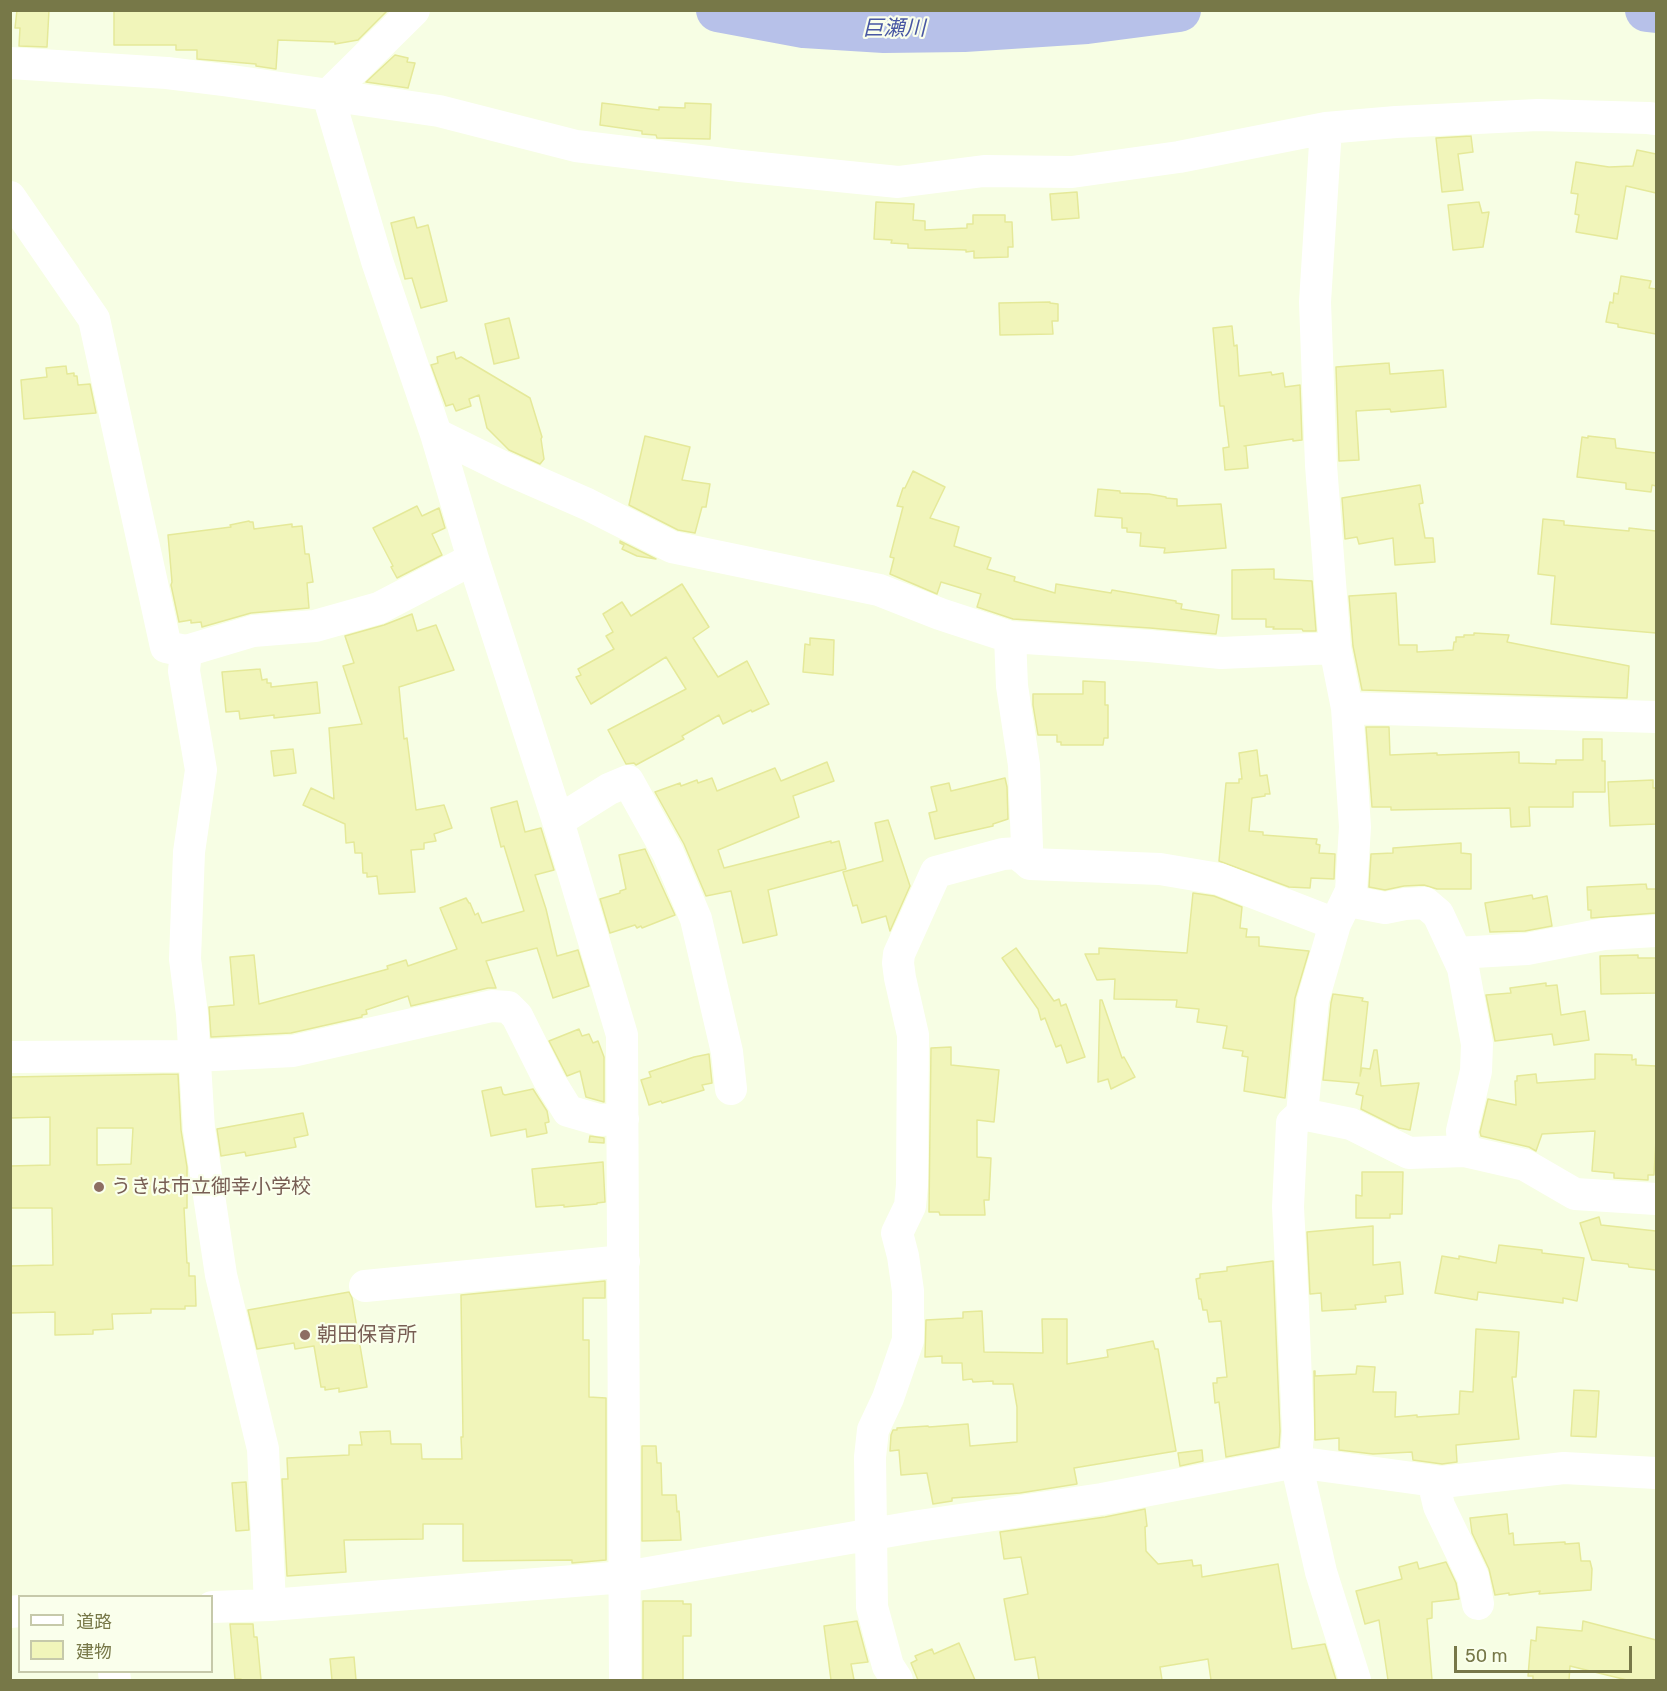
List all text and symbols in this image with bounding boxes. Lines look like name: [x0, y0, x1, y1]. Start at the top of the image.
water label: 巨瀬川: [863, 16, 925, 42]
place label: うきは市立御幸小学校: [111, 1175, 311, 1199]
marker: うきは市立御幸小学校: [92, 1180, 106, 1194]
place label: 朝田保育所: [317, 1323, 417, 1347]
marker: 朝田保育所: [298, 1328, 312, 1342]
legend: [18, 1595, 213, 1673]
text: 道路: [76, 1611, 112, 1633]
scale bar: [1457, 1634, 1636, 1672]
text: 建物: [76, 1641, 112, 1663]
text: 50 m: [1465, 1645, 1508, 1667]

